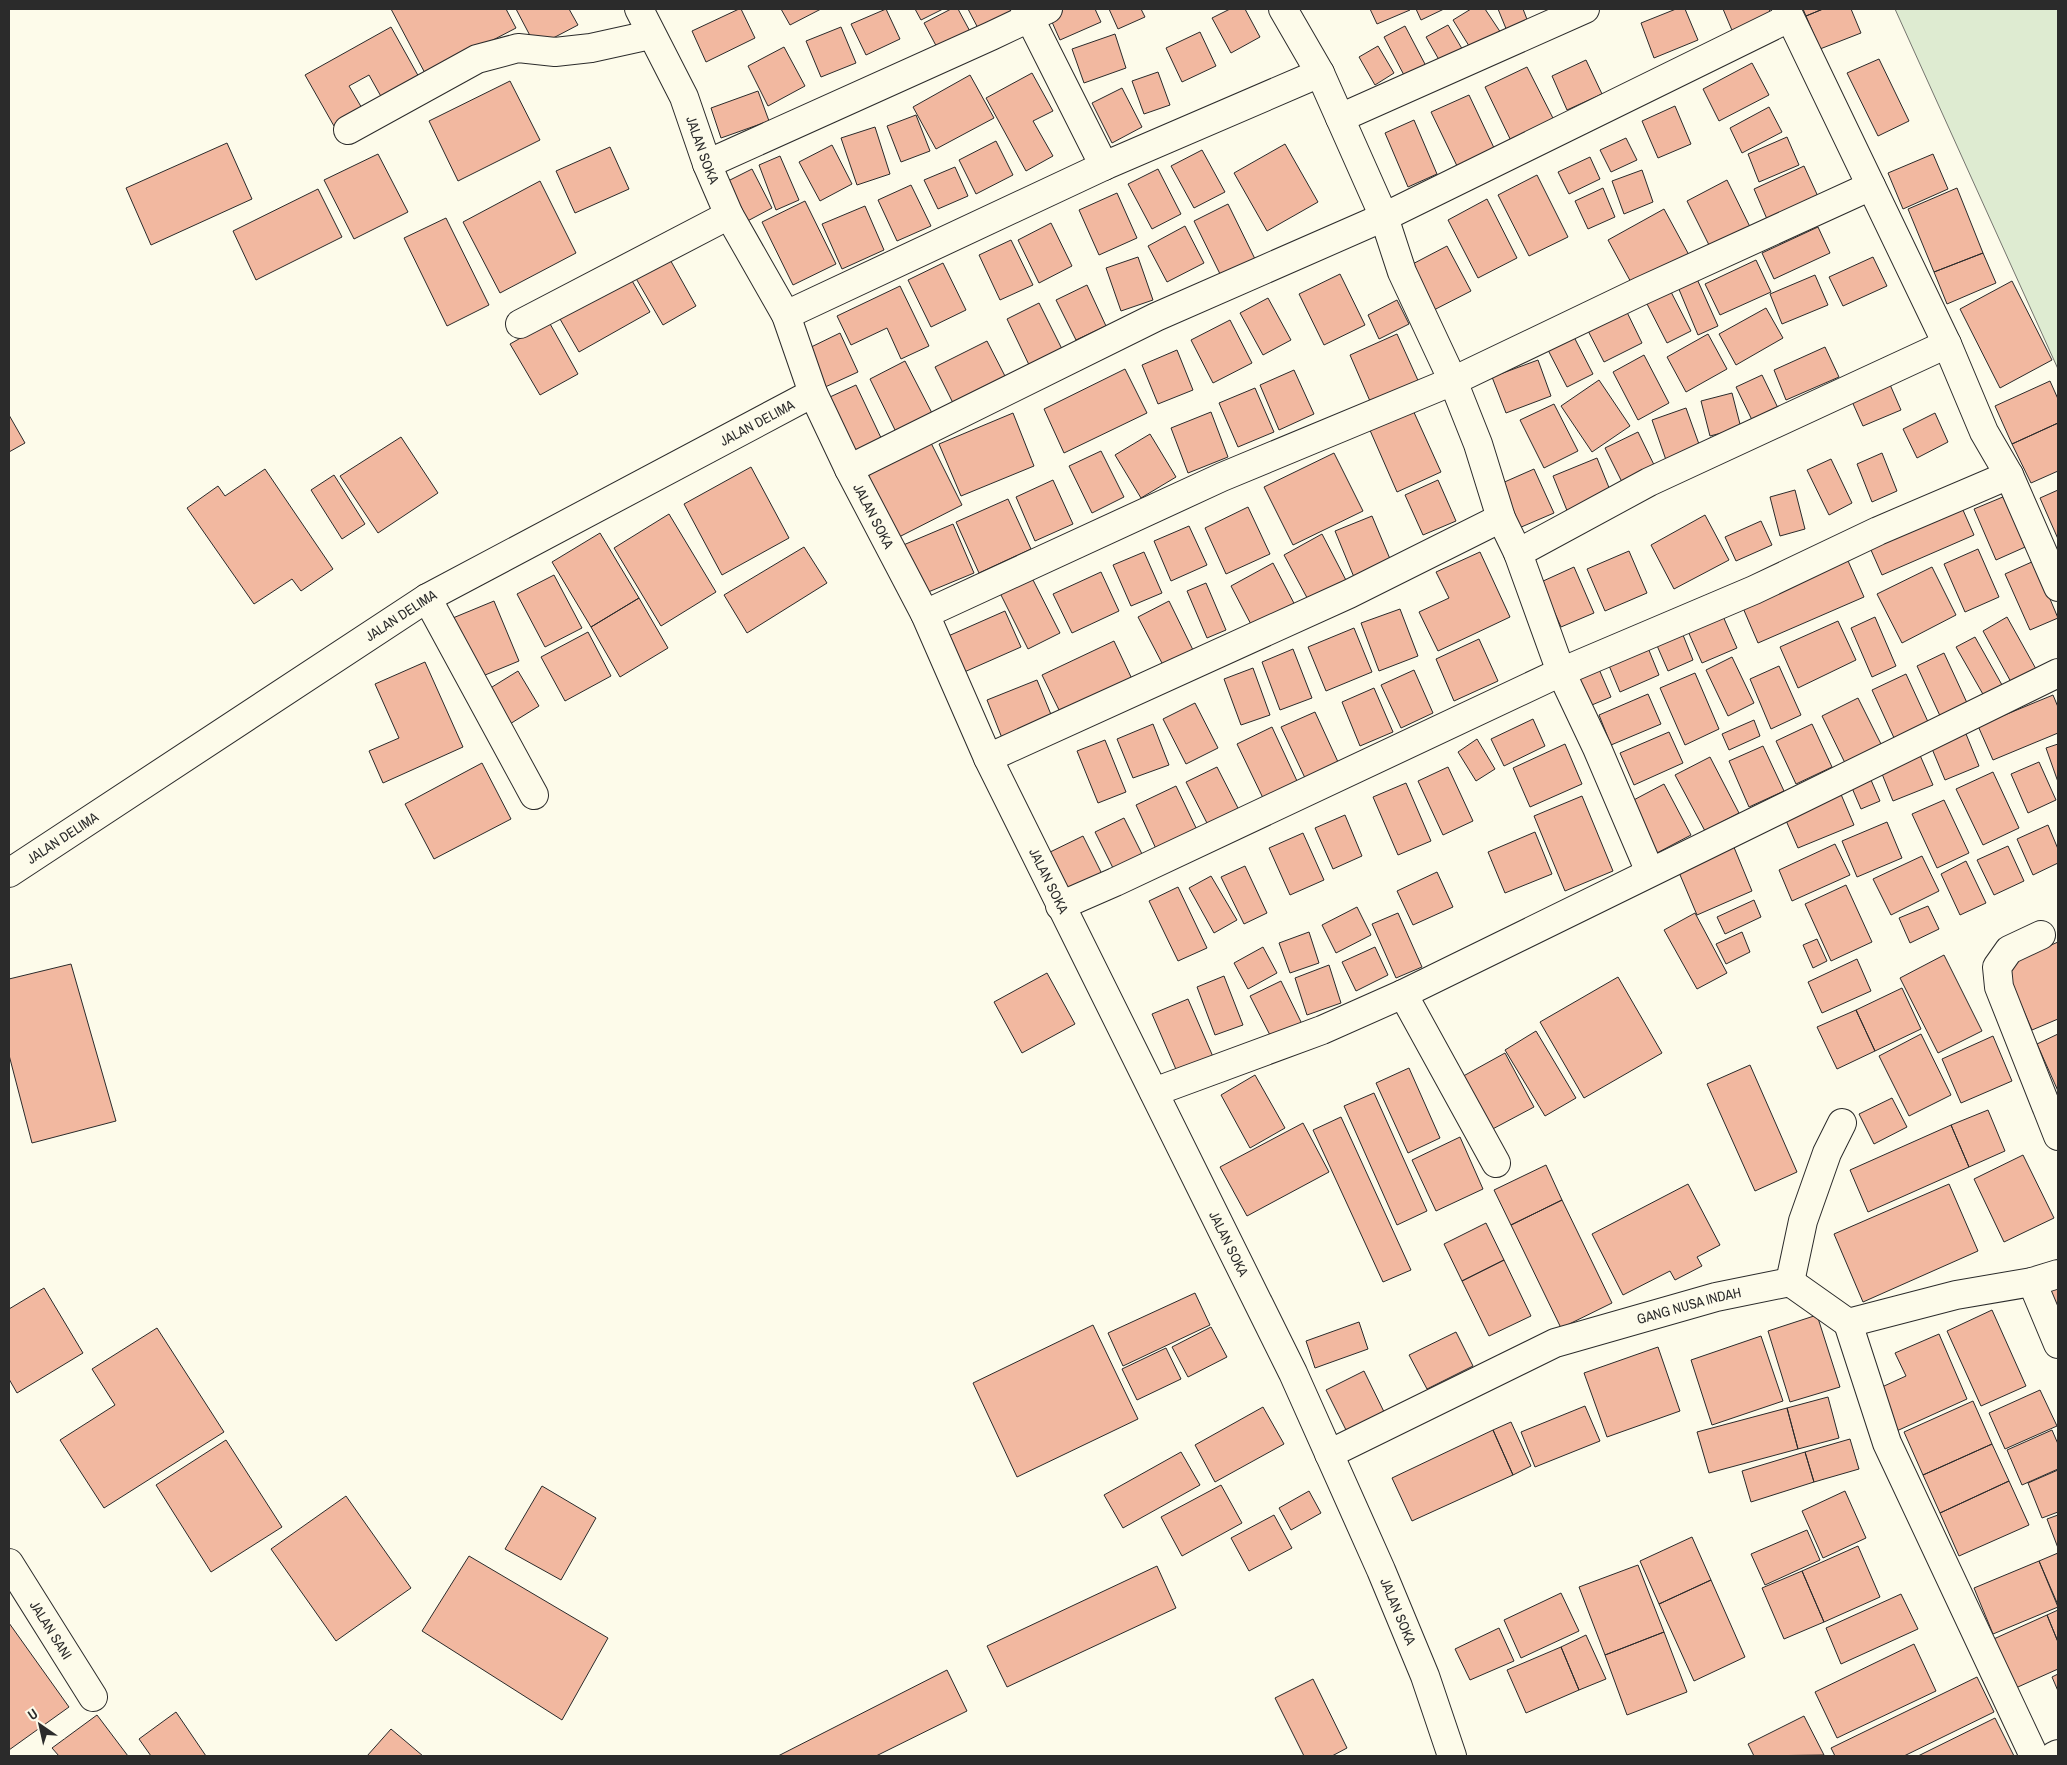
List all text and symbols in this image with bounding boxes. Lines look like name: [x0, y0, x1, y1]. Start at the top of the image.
street label: JALAN SOKA: [682, 114, 724, 187]
street label: JALAN DELIMA: [717, 395, 798, 450]
street label: JALAN SOKA: [849, 480, 898, 552]
street label: JALAN DELIMA: [362, 585, 440, 645]
street label: JALAN DELIMA: [23, 808, 102, 868]
street label: JALAN SOKA: [1025, 845, 1073, 917]
street label: JALAN SOKA: [1205, 1208, 1253, 1280]
street label: GANG NUSA INDAH: [1635, 1283, 1743, 1328]
street label: JALAN SOKA: [1376, 1575, 1420, 1648]
street label: JALAN SANI: [26, 1597, 76, 1663]
north arrow: [15, 1700, 65, 1750]
text: U: [24, 1704, 41, 1724]

